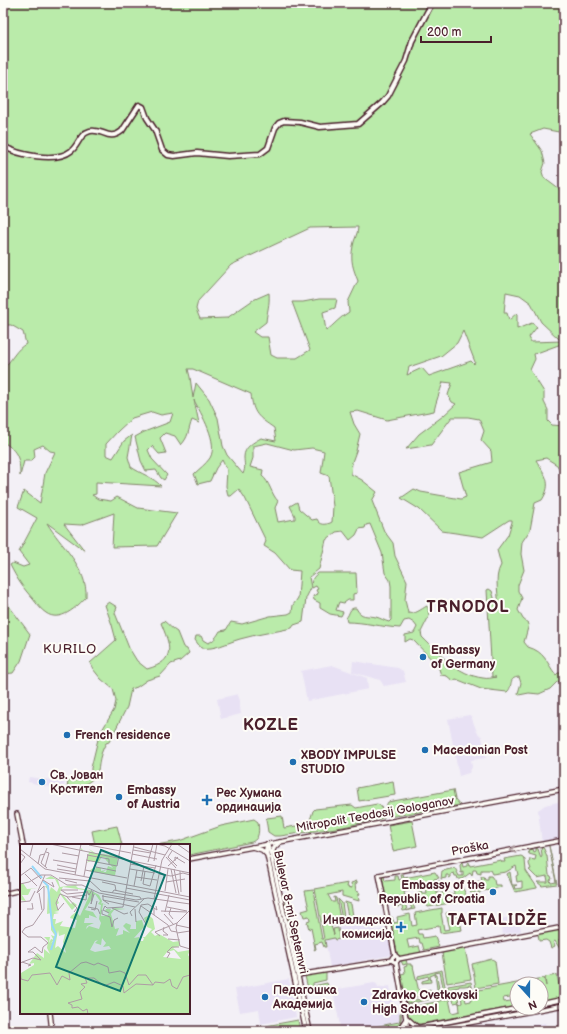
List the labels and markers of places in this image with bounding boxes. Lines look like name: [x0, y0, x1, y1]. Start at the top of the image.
place label: Embassy of Germany: [431, 643, 496, 672]
marker: Embassy of Germany: [418, 652, 428, 662]
place label: French residence: [75, 728, 170, 743]
marker: French residence: [62, 730, 72, 740]
place label: Macedonian Post: [433, 743, 528, 758]
marker: Macedonian Post: [420, 745, 430, 755]
place label: XBODY IMPULSE STUDIO: [301, 748, 396, 777]
marker: XBODY IMPULSE STUDIO: [288, 757, 298, 767]
place label: Св. Јован Крстител: [50, 768, 104, 797]
marker: Св. Јован Крстител: [37, 777, 47, 787]
place label: Embassy of Austria: [127, 783, 180, 812]
place label: Рес Хумана ординација: [216, 786, 283, 815]
marker: Embassy of Austria: [114, 792, 124, 802]
marker: Рес Хумана ординација: [201, 794, 213, 806]
place label: Embassy of the Republic of Croatia: [378, 878, 485, 907]
marker: Embassy of the Republic of Croatia: [488, 887, 498, 897]
place label: Инвалидска комисија: [323, 913, 393, 942]
marker: Инвалидска комисија: [395, 921, 407, 933]
place label: Педагошка Академија: [272, 983, 338, 1012]
place label: Zdravko Cvetkovski High School: [372, 988, 478, 1017]
marker: Педагошка Академија: [260, 992, 270, 1002]
marker: Zdravko Cvetkovski High School: [359, 997, 369, 1007]

